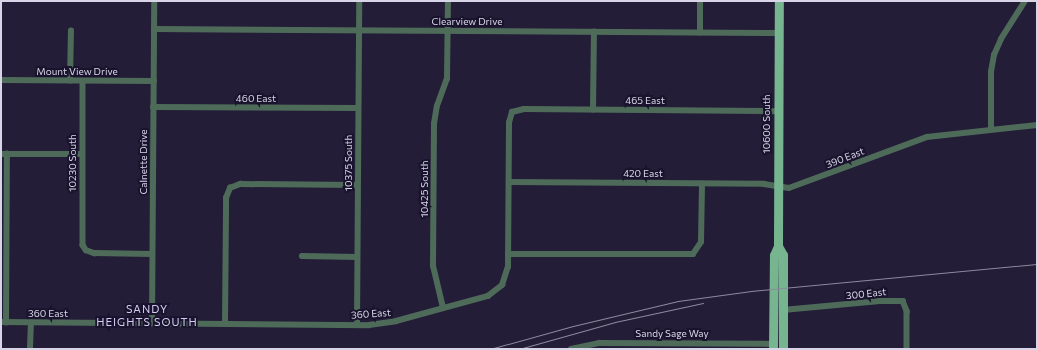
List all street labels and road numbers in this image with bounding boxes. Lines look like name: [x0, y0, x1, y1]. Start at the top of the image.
street label: Clearview Drive: [432, 16, 502, 28]
street label: Mount View Drive: [36, 66, 118, 78]
street label: 460 East: [236, 93, 276, 105]
street label: 10600 South: [761, 94, 773, 154]
street label: 465 East: [625, 95, 665, 107]
street label: Calnette Drive: [138, 129, 150, 195]
street label: 10230 South: [67, 134, 79, 192]
street label: 10375 South: [343, 135, 355, 191]
street label: 390 East: [824, 145, 866, 171]
street label: 10425 South: [419, 160, 431, 218]
street label: 420 East: [623, 168, 663, 180]
street label: 300 East: [845, 286, 887, 302]
street label: 360 East: [351, 307, 391, 321]
street label: 360 East: [28, 308, 68, 320]
street label: Sandy Sage Way: [635, 328, 709, 340]

